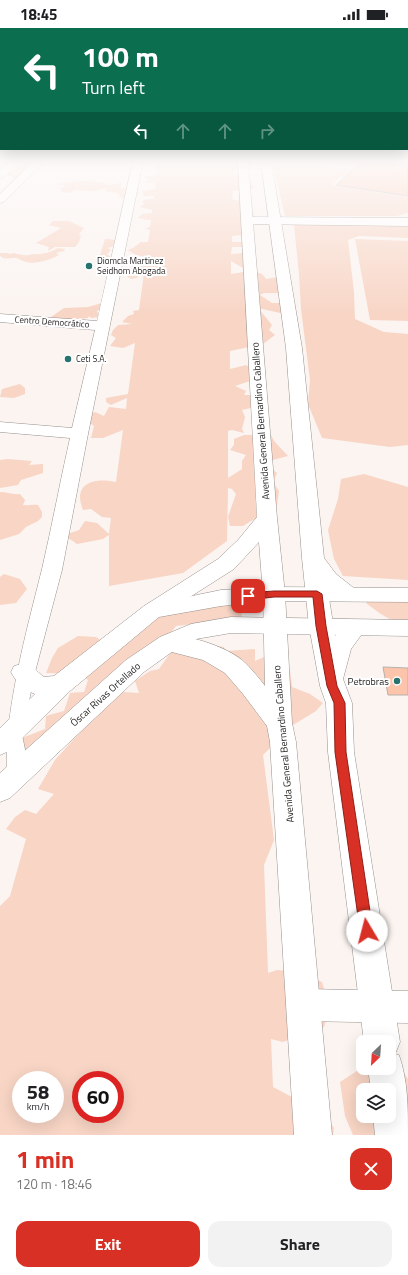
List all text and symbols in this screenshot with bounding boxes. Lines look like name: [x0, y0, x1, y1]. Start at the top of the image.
text: 18:45: [20, 3, 57, 26]
text: 100 m: [82, 35, 159, 78]
icon: left: [16, 44, 68, 96]
text: Turn left: [82, 74, 145, 101]
icon: left: [130, 120, 152, 142]
icon: ahead: [172, 120, 194, 142]
icon: ahead: [214, 120, 236, 142]
icon: right: [256, 120, 278, 142]
place label: Diomcla Martinez Seidhom Abogada: [97, 254, 166, 277]
marker: Diomcla Martinez Seidhom Abogada: [84, 261, 94, 271]
street label: Centro Democrático: [14, 312, 90, 331]
street label: Avenida General Bernardino Caballero: [248, 342, 273, 500]
place label: Ceti S.A.: [76, 352, 107, 365]
marker: Ceti S.A.: [63, 354, 73, 364]
pin: [231, 579, 265, 613]
icon: arrive: [237, 585, 259, 607]
street label: Óscar Rivas Ortellado: [67, 659, 144, 730]
street label: Avenida General Bernardino Caballero: [269, 665, 298, 823]
place label: Petrobras: [348, 674, 389, 689]
marker: Petrobras: [392, 676, 402, 686]
position arrow: [346, 910, 388, 952]
north arrow: [356, 1035, 396, 1075]
map controls: [356, 1035, 396, 1123]
speed limit sign: 60: [72, 1071, 124, 1123]
text: 58: [27, 1076, 49, 1107]
button: layers: [356, 1083, 396, 1123]
text: km/h: [27, 1099, 49, 1114]
text: 1 min: [16, 1141, 74, 1177]
button: close: [350, 1148, 392, 1190]
text: 120 m · 18:46: [16, 1174, 92, 1194]
button: Exit: [16, 1221, 200, 1267]
button: Share: [208, 1221, 392, 1267]

